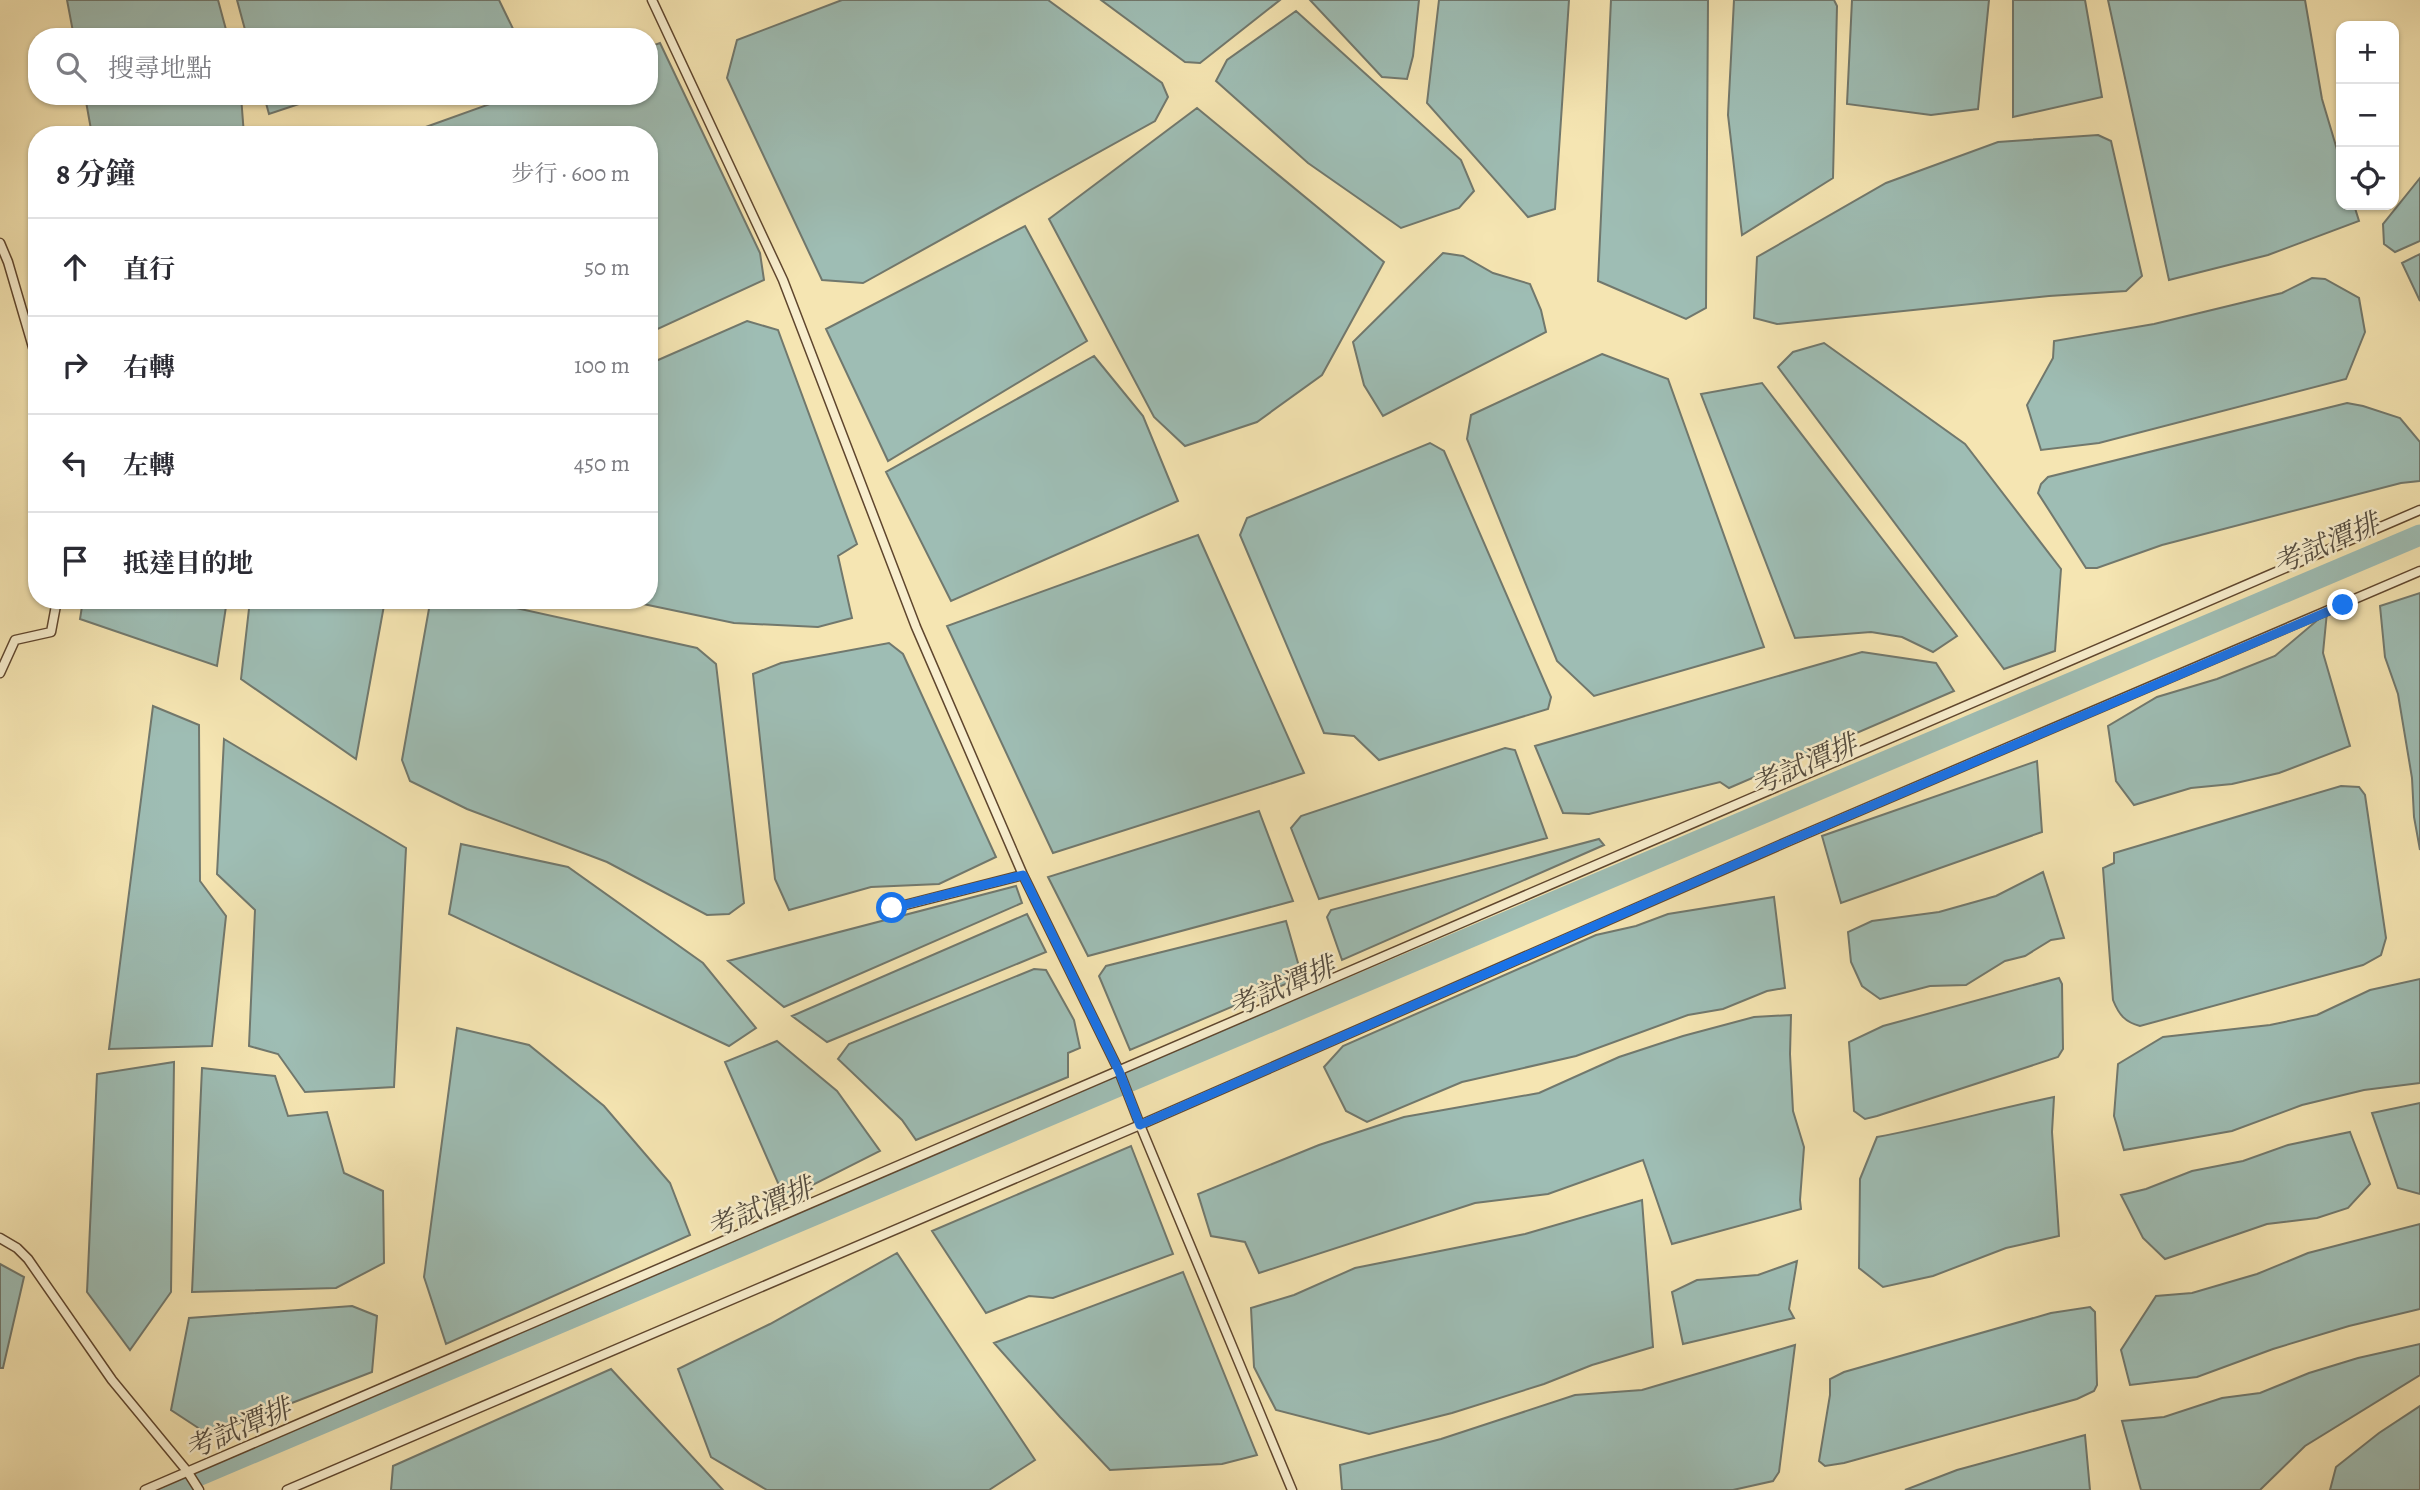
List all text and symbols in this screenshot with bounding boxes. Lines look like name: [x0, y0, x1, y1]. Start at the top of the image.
map controls: [2336, 21, 2399, 210]
button: +: [2336, 21, 2399, 84]
search box: [28, 28, 658, 105]
icon: search: [52, 48, 90, 86]
text: 搜尋地點: [108, 51, 212, 86]
button: −: [2336, 84, 2399, 147]
button: locate: [2336, 147, 2399, 210]
text: 8 分鐘: [56, 154, 136, 194]
text: 步行 · 600 m: [512, 158, 630, 189]
icon: ahead: [56, 248, 94, 286]
text: 直行: [123, 252, 175, 287]
text: 50 m: [584, 252, 630, 283]
icon: right: [56, 346, 94, 384]
text: 右轉: [123, 350, 175, 385]
text: 100 m: [574, 350, 630, 381]
icon: left: [56, 444, 94, 482]
text: 左轉: [123, 448, 175, 483]
text: 450 m: [574, 448, 630, 479]
water label: 考試潭排: [2267, 503, 2389, 583]
icon: arrive: [56, 542, 94, 580]
text: 抵達目的地: [123, 546, 253, 581]
route end: [2327, 589, 2358, 620]
water label: 考試潭排: [1745, 724, 1867, 804]
route start: [876, 892, 907, 923]
water label: 考試潭排: [1223, 946, 1345, 1026]
water label: 考試潭排: [701, 1167, 823, 1247]
water label: 考試潭排: [179, 1388, 301, 1468]

